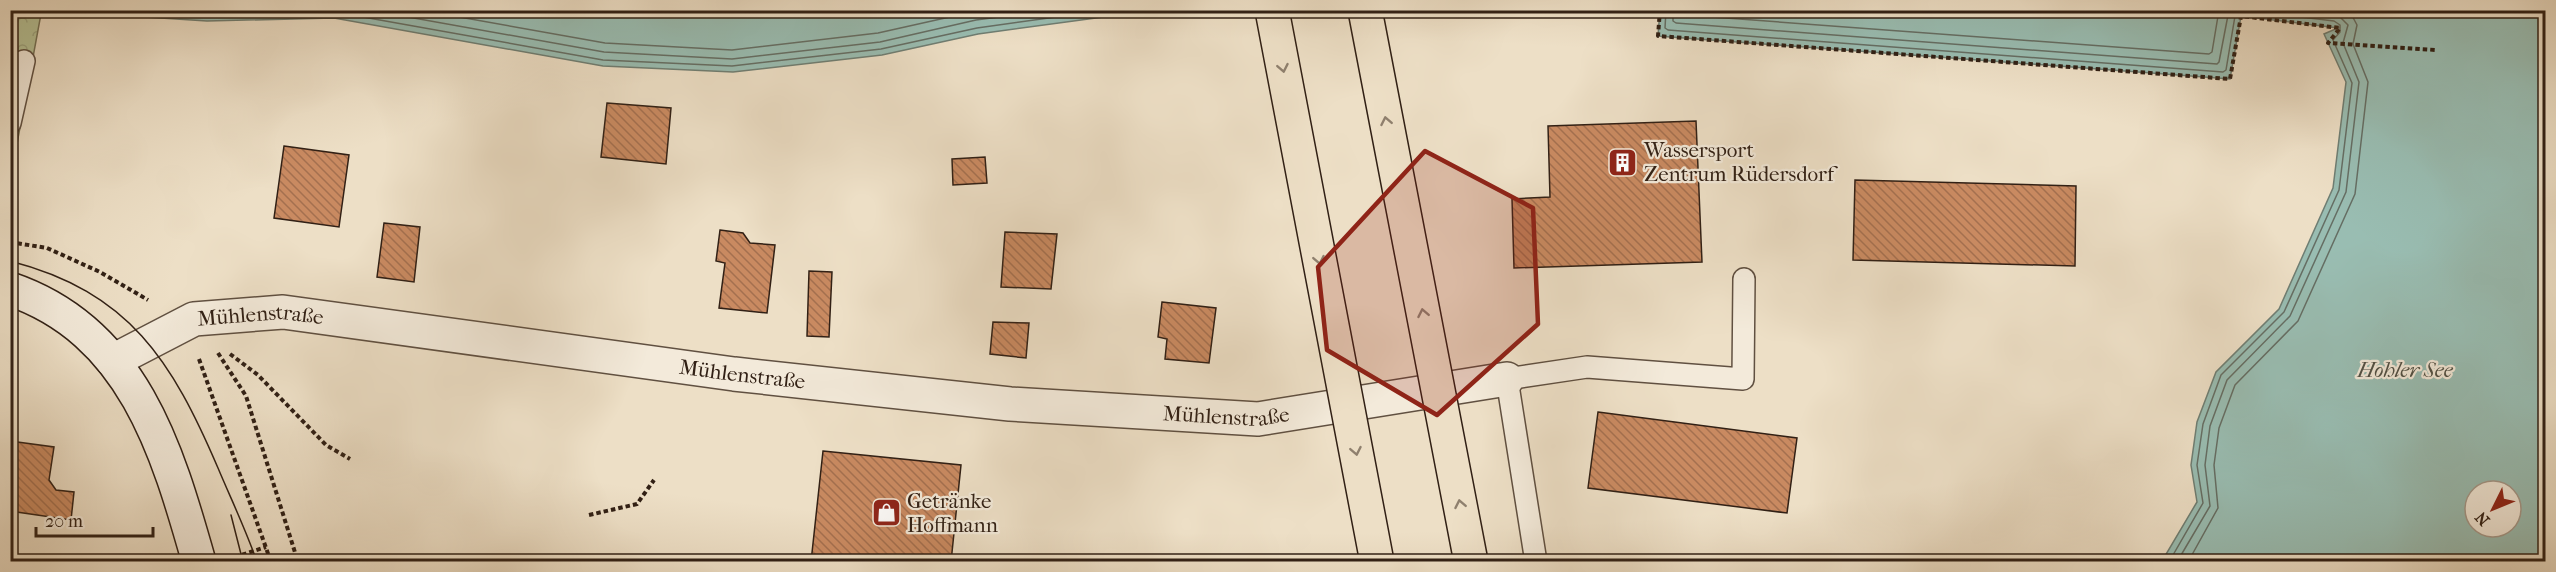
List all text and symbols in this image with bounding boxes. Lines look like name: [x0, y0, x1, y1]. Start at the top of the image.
one-way arrow: [1276, 63, 1289, 73]
one-way arrow: [1380, 116, 1393, 126]
place label: Wassersport Zentrum Rüdersdorf: [1643, 138, 1838, 186]
building icon: Wassersport Zentrum Rüdersdorf: [1607, 146, 1639, 178]
one-way arrow: [1312, 254, 1325, 264]
street label: Mühlenstraße: [196, 300, 325, 331]
one-way arrow: [1417, 308, 1430, 318]
street label: Mühlenstraße: [678, 355, 807, 394]
water label: Hohler See: [2356, 357, 2454, 383]
street label: Mühlenstraße: [1162, 401, 1291, 431]
one-way arrow: [1349, 446, 1362, 456]
north arrow: [2463, 479, 2523, 539]
place label: Getränke Hoffmann: [907, 489, 998, 537]
shop icon: Getränke Hoffmann: [870, 497, 902, 529]
one-way arrow: [1454, 499, 1467, 509]
scale bar: [36, 500, 153, 538]
text: N: [2471, 507, 2493, 530]
text: 20 m: [45, 511, 83, 532]

